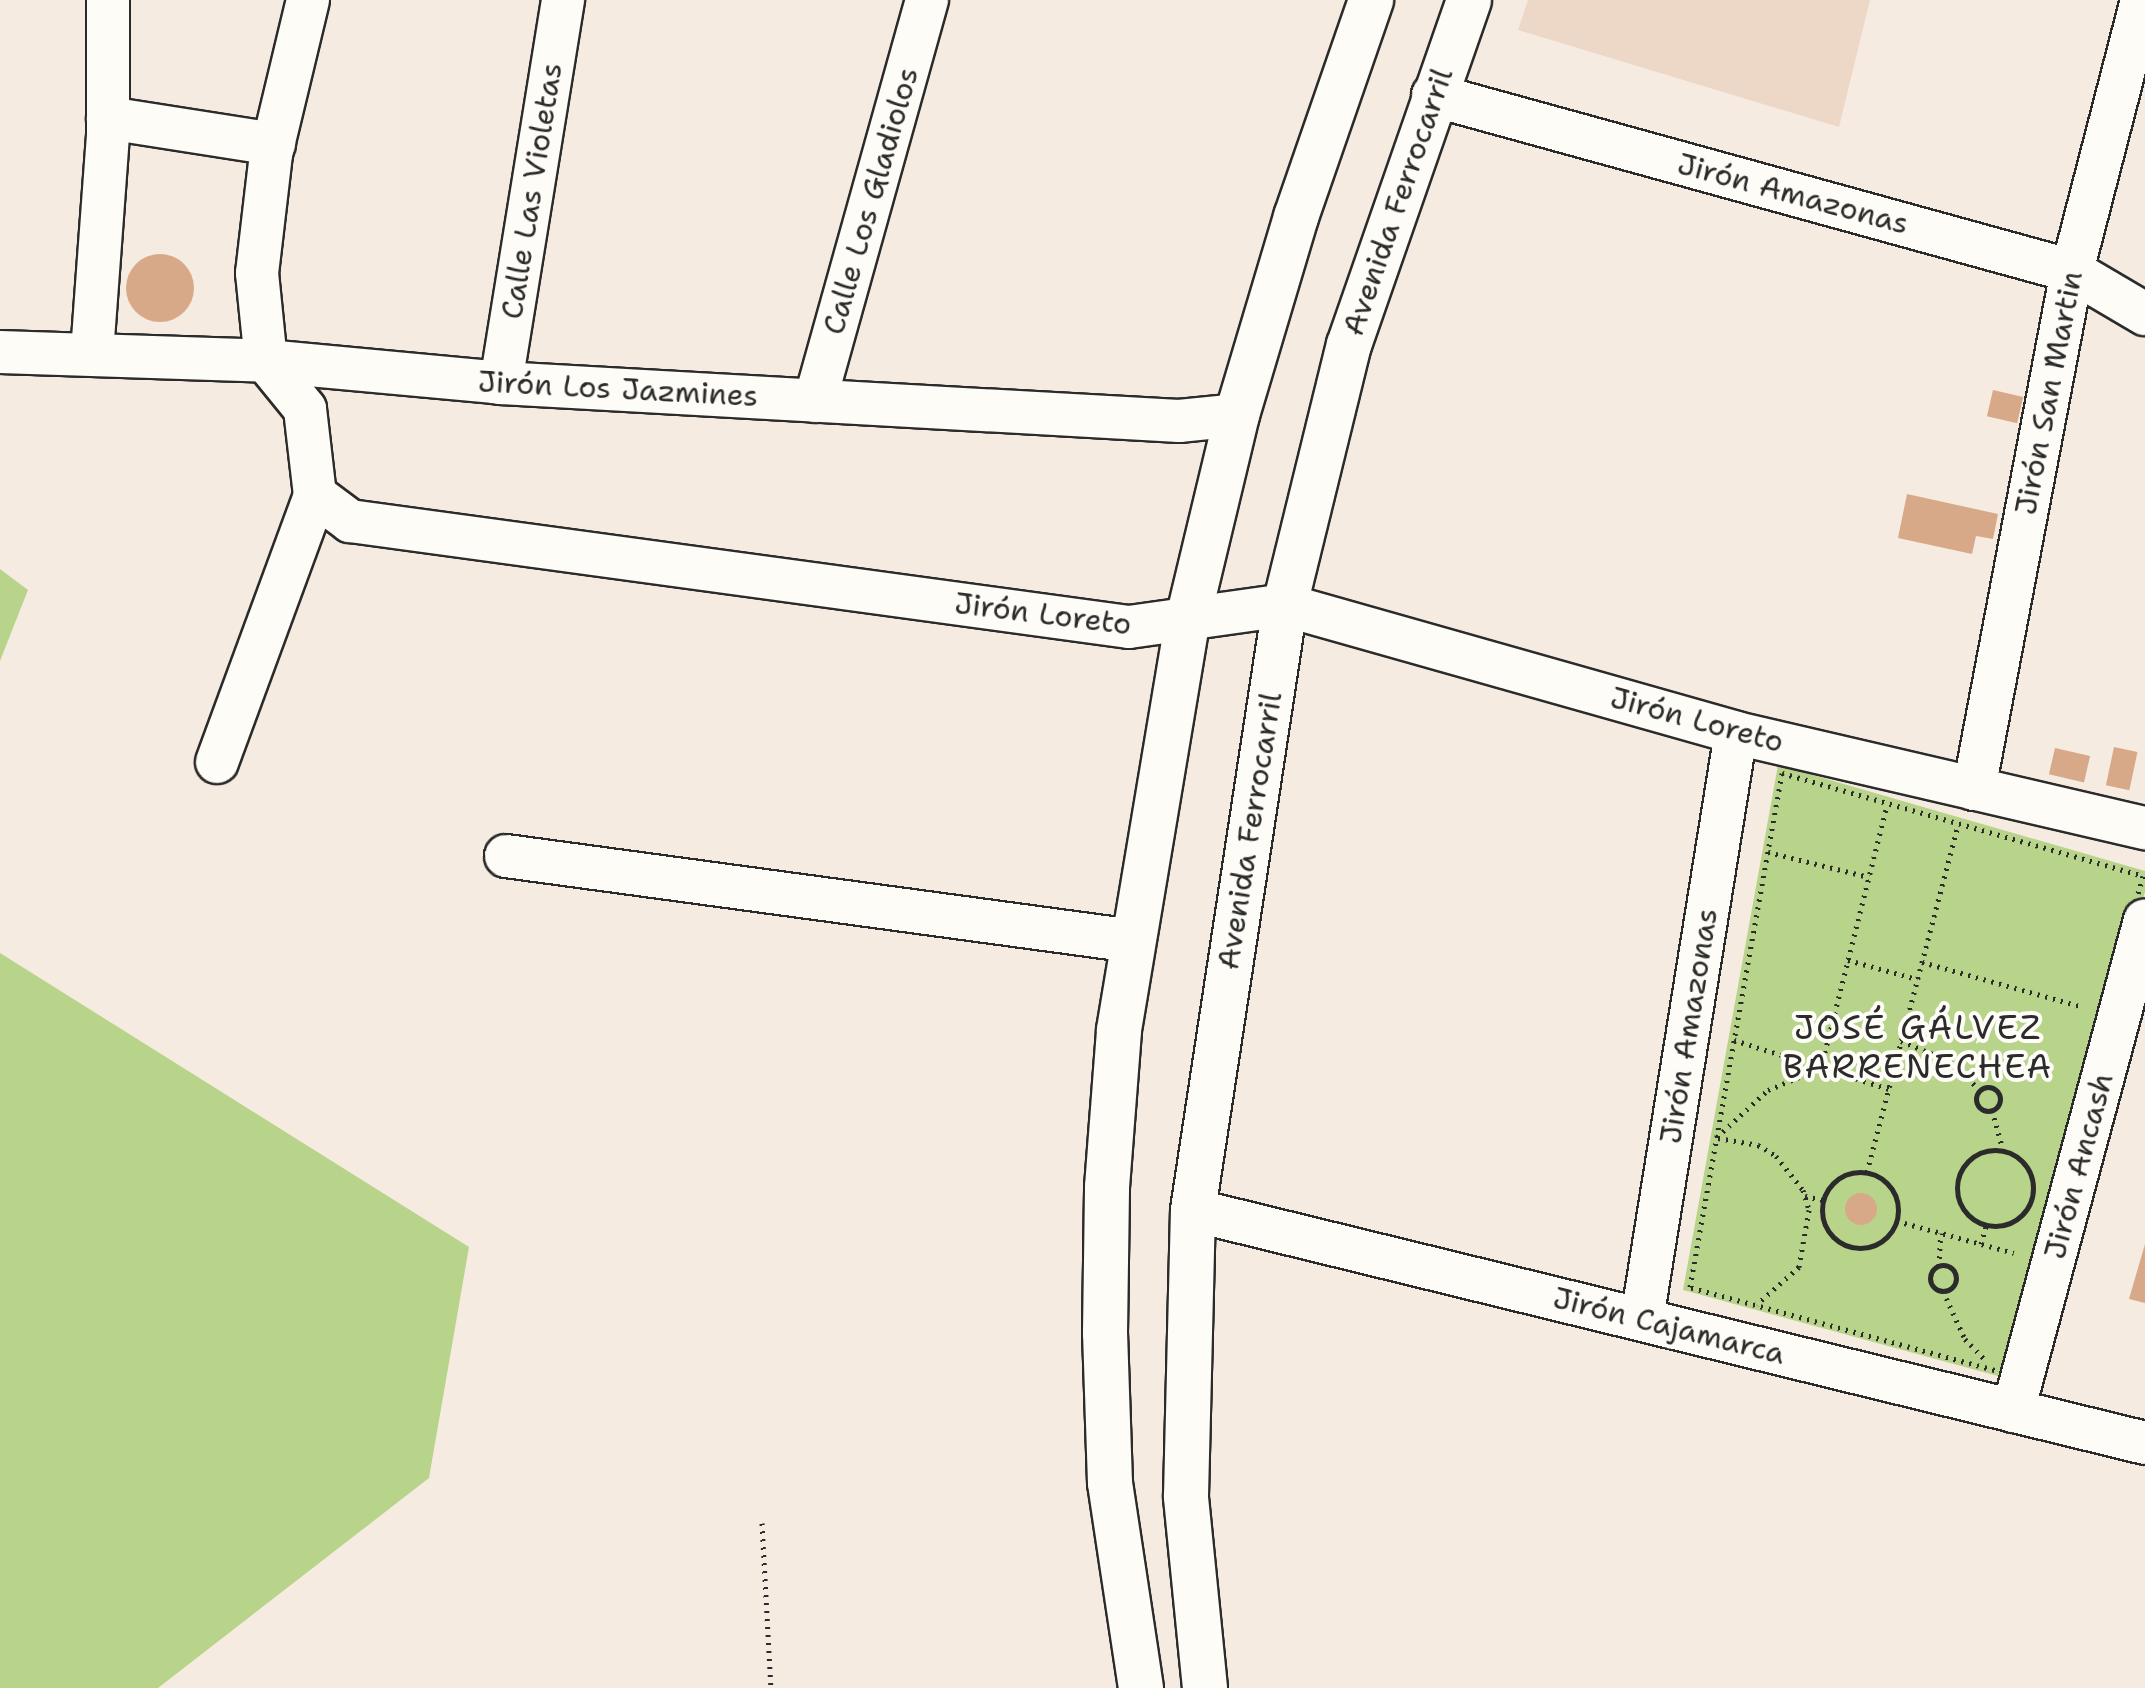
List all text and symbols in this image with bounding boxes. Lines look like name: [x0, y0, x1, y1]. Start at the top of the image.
street label: Calle Las Violetas: [494, 60, 570, 322]
street label: Calle Los Gladiolos: [816, 63, 926, 339]
street label: Avenida Ferrocarril: [1335, 64, 1461, 340]
street label: Jirón Amazonas: [1673, 146, 1913, 242]
street label: Jirón San Martin: [2008, 268, 2090, 518]
street label: Jirón Los Jazmines: [477, 364, 759, 414]
street label: Jirón Loreto: [952, 585, 1134, 643]
street label: Jirón Loreto: [1606, 680, 1788, 760]
street label: Avenida Ferrocarril: [1210, 690, 1290, 972]
street label: Jirón Amazonas: [1653, 906, 1725, 1146]
district label: JOSÉ GÁLVEZ BARRENECHEA: [1783, 1007, 2053, 1086]
street label: Jirón Ancash: [2037, 1069, 2121, 1263]
street label: Jirón Cajamarca: [1549, 1280, 1789, 1372]

